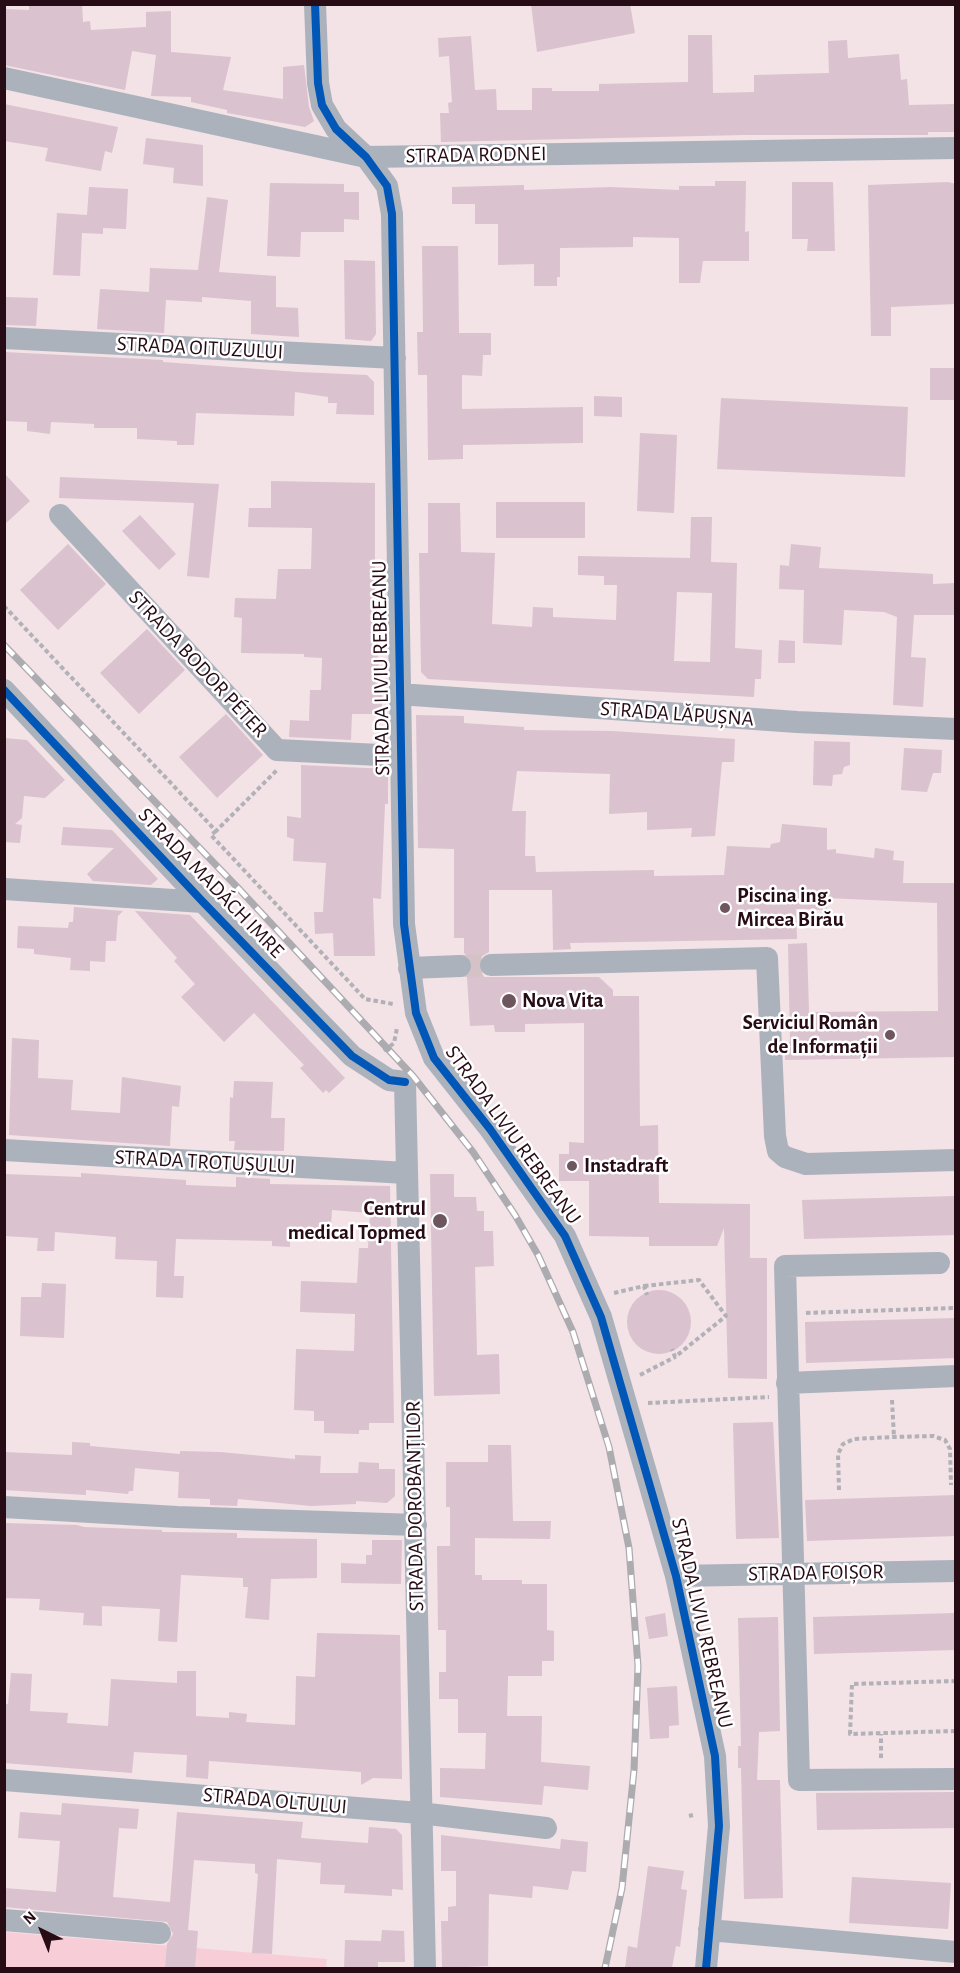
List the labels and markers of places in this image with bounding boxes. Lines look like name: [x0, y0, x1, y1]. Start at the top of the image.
place label: Piscina ing. Mircea Birău: [737, 883, 844, 933]
marker: Piscina ing. Mircea Birău: [718, 901, 732, 915]
place label: Nova Vita: [522, 988, 604, 1014]
marker: Nova Vita: [500, 992, 518, 1010]
place label: Serviciul Român de Informații: [743, 1010, 878, 1060]
marker: Serviciul Român de Informații: [883, 1028, 897, 1042]
place label: Instadraft: [584, 1153, 668, 1179]
marker: Instadraft: [565, 1159, 579, 1173]
place label: Centrul medical Topmed: [288, 1196, 426, 1246]
marker: Centrul medical Topmed: [431, 1212, 449, 1230]

